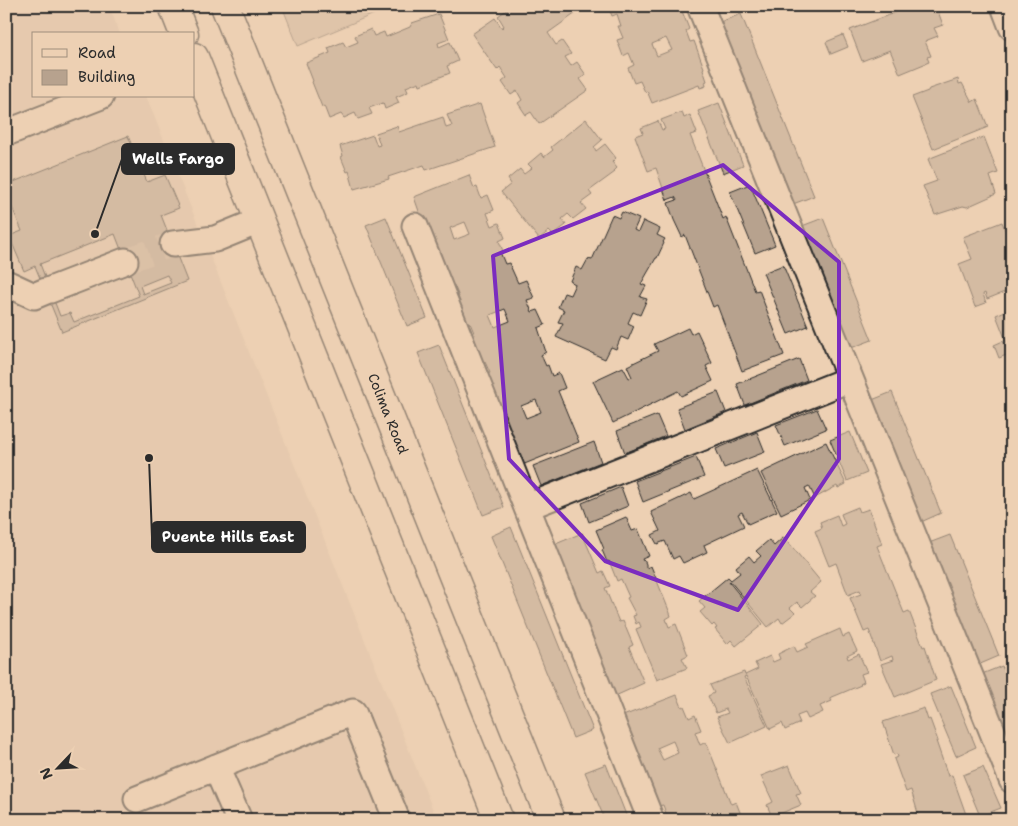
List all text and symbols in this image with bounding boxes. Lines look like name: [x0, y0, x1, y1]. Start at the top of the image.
legend: [32, 32, 195, 98]
text: Road: [78, 43, 116, 63]
text: Building: [78, 67, 135, 87]
callout: Wells Fargo: [122, 144, 234, 174]
text: Wells Fargo: [132, 149, 224, 169]
street label: Colima Road: [364, 371, 412, 457]
callout: Puente Hills East: [152, 522, 305, 552]
text: Puente Hills East: [162, 527, 294, 547]
north arrow: [32, 744, 82, 794]
text: N: [36, 765, 57, 782]

